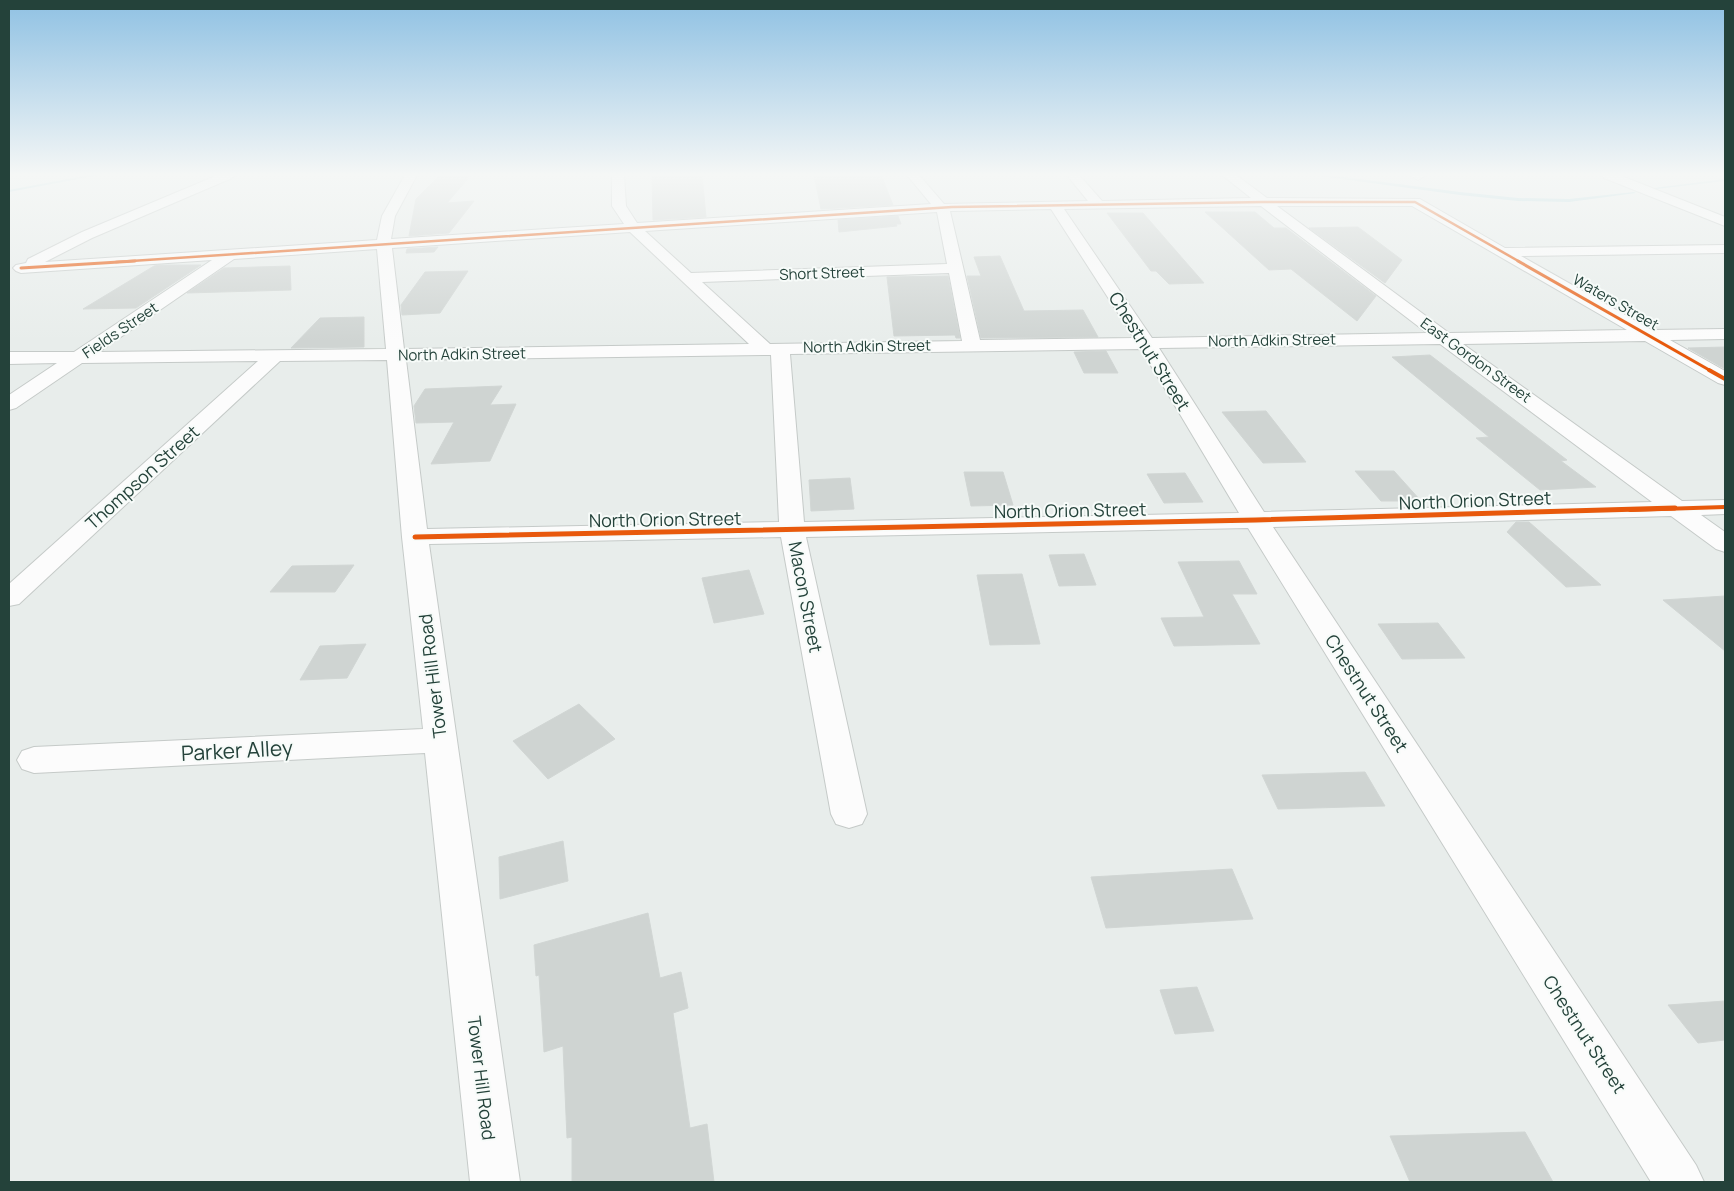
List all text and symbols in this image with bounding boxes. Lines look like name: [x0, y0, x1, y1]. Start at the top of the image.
street label: Short Street: [779, 261, 865, 285]
street label: Waters Street: [1569, 269, 1663, 335]
street label: Chestnut Street: [1104, 287, 1196, 415]
street label: Fields Street: [78, 297, 162, 363]
street label: East Gordon Street: [1416, 313, 1536, 407]
street label: North Adkin Street: [1208, 328, 1336, 352]
street label: North Adkin Street: [803, 334, 931, 358]
street label: North Adkin Street: [398, 342, 526, 366]
street label: Thompson Street: [80, 420, 204, 534]
street label: North Orion Street: [1398, 485, 1552, 515]
street label: North Orion Street: [994, 497, 1146, 523]
street label: North Orion Street: [589, 506, 741, 532]
street label: Macon Street: [783, 539, 829, 655]
street label: Tower Hill Road: [412, 613, 452, 739]
street label: Chestnut Street: [1320, 630, 1414, 756]
street label: Parker Alley: [180, 733, 294, 767]
street label: Chestnut Street: [1538, 971, 1632, 1097]
street label: Tower Hill Road: [462, 1015, 502, 1141]

